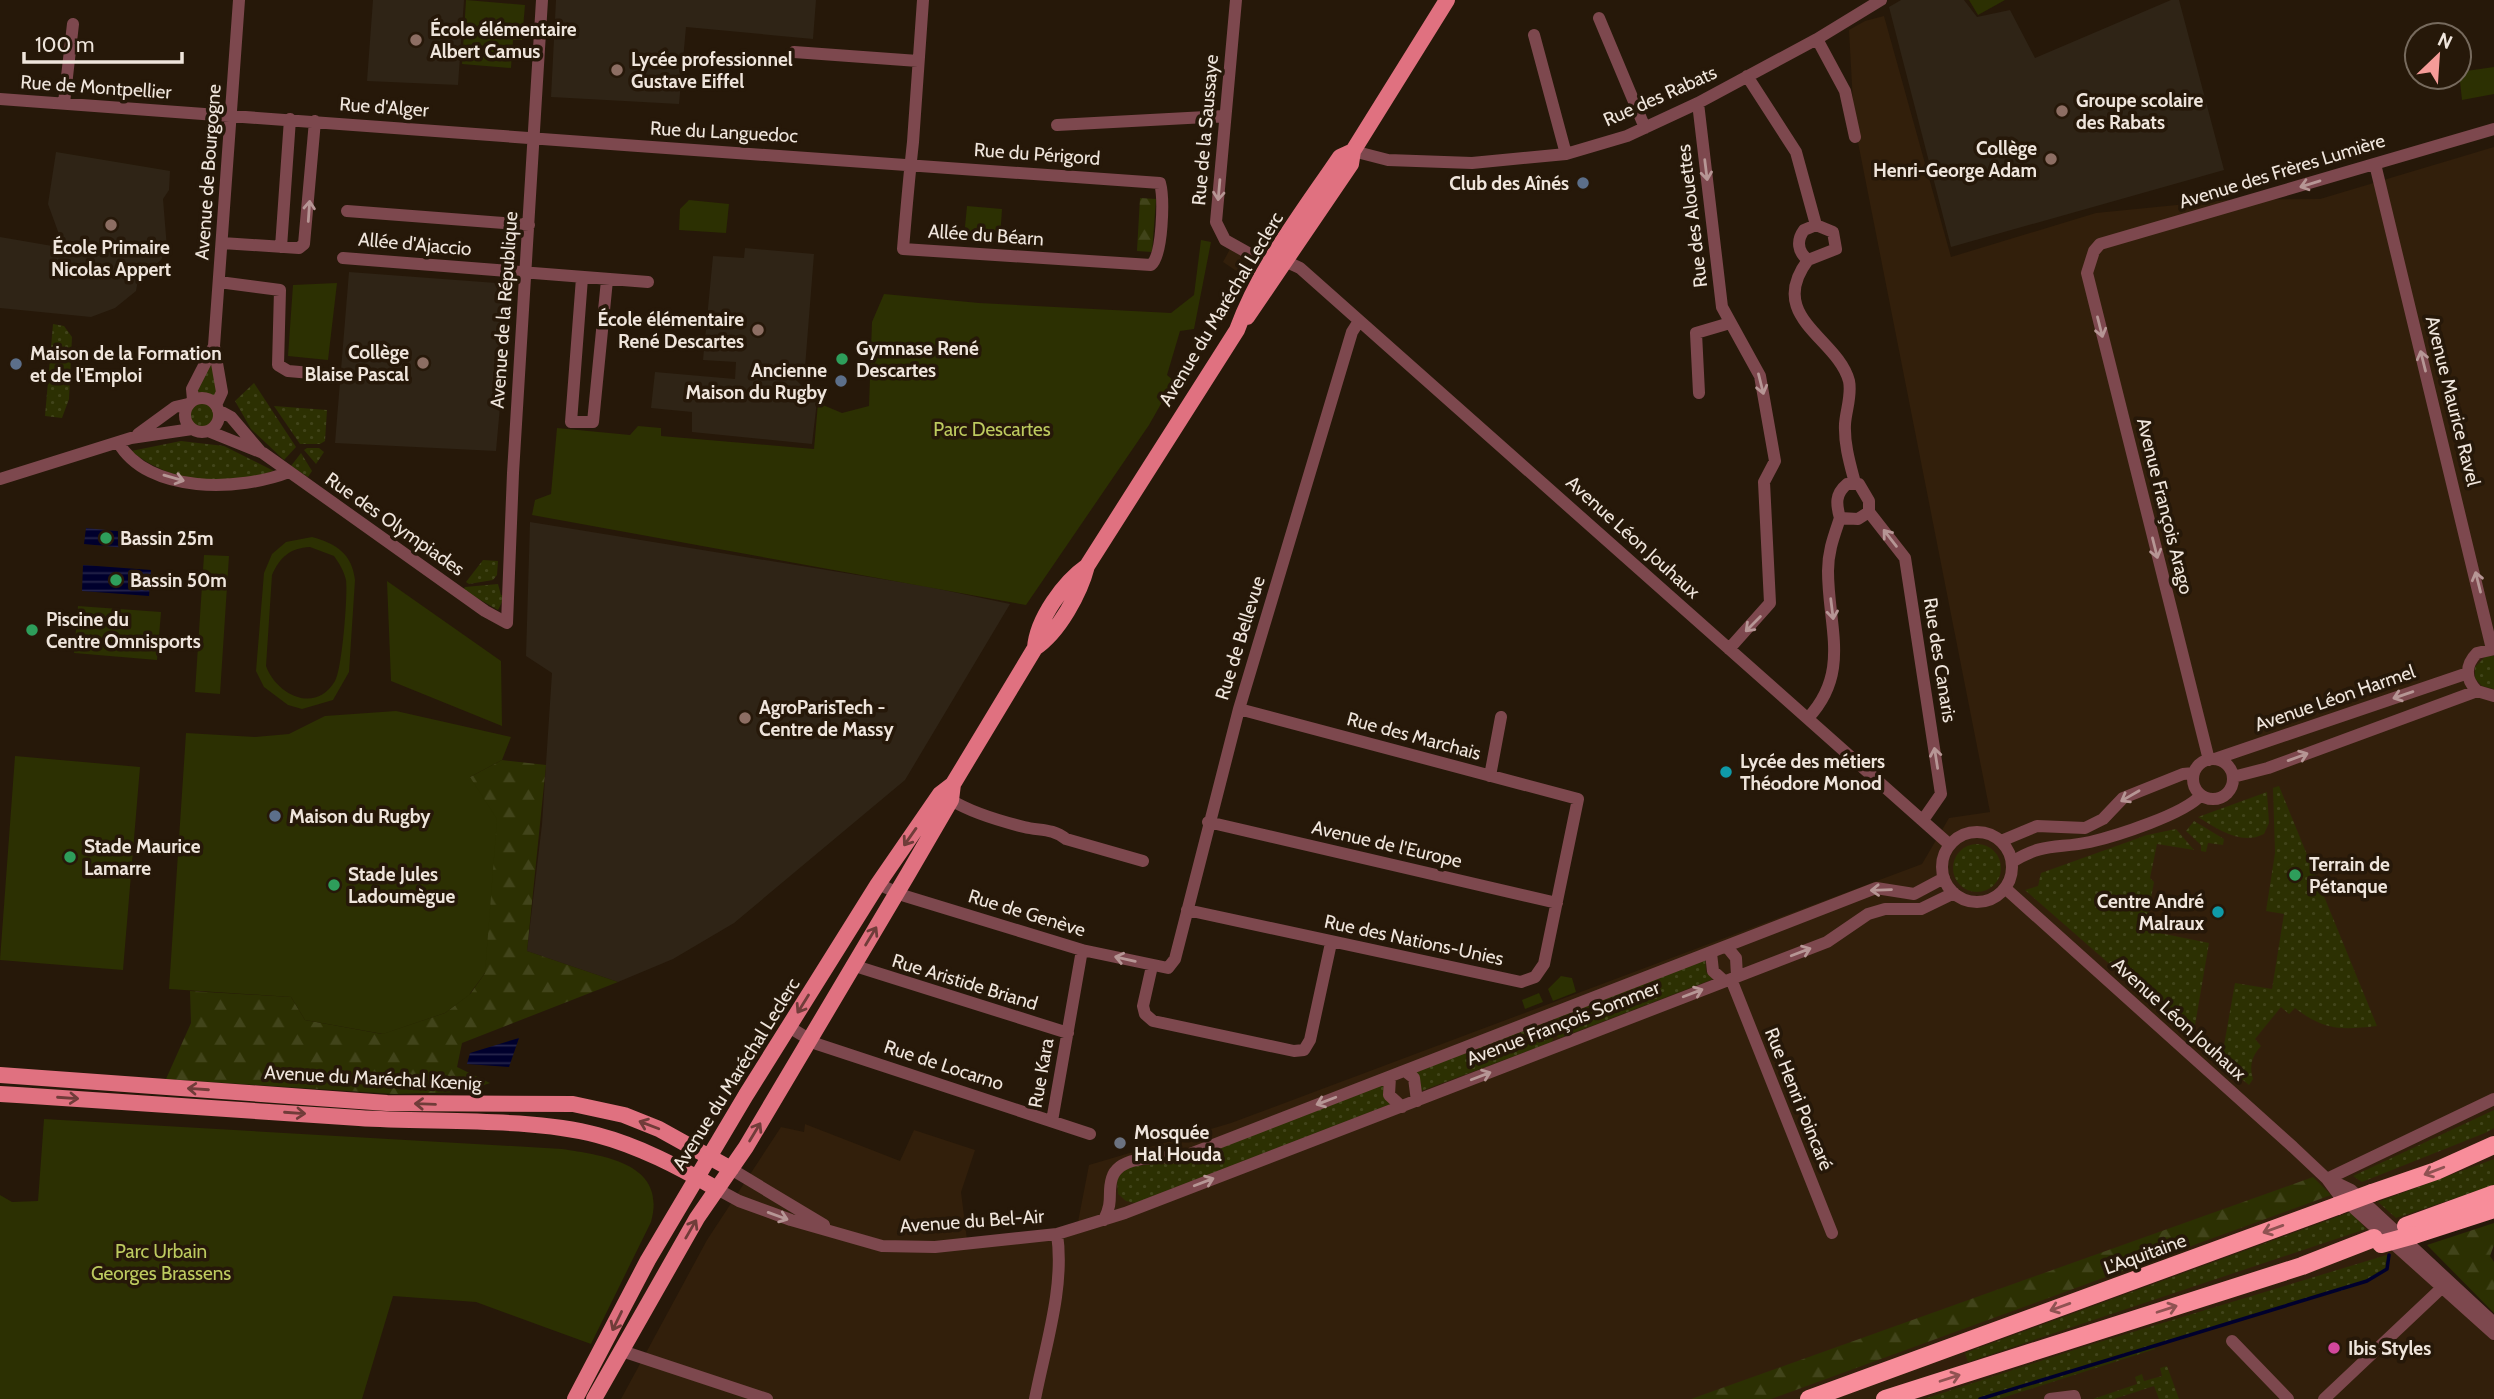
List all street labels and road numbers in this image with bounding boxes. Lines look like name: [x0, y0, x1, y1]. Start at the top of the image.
street label: Rue de la Saussaye: [1187, 53, 1223, 206]
street label: Rue des Rabats: [1600, 61, 1720, 131]
street label: Rue de Montpellier: [20, 70, 172, 104]
street label: Avenue de Bourgogne: [190, 83, 226, 261]
street label: Rue d'Alger: [339, 92, 429, 122]
street label: Rue du Languedoc: [649, 117, 799, 147]
street label: Avenue des Frères Lumière: [2176, 129, 2388, 213]
street label: Rue du Périgord: [973, 138, 1101, 170]
street label: Rue des Alouettes: [1672, 143, 1712, 289]
street label: Avenue du Maréchal Leclerc: [1154, 208, 1288, 410]
street label: Avenue de la République: [486, 210, 522, 409]
street label: Allée du Béarn: [927, 219, 1045, 251]
street label: Allée d'Ajaccio: [357, 228, 473, 260]
street label: Avenue Maurice Ravel: [2421, 313, 2485, 489]
street label: Avenue François Arago: [2132, 415, 2198, 597]
street label: Rue des Olympiades: [321, 467, 469, 581]
street label: Avenue Léon Jouhaux: [1561, 471, 1705, 603]
street label: Rue de Bellevue: [1210, 573, 1270, 703]
street label: Rue des Canaris: [1919, 596, 1961, 724]
street label: Avenue Léon Harmel: [2252, 660, 2419, 736]
street label: Rue des Marchais: [1345, 707, 1484, 765]
street label: Avenue de l'Europe: [1310, 816, 1465, 873]
street label: Rue de Genève: [966, 884, 1089, 942]
street label: Rue des Nations-Unies: [1322, 910, 1506, 970]
street label: Rue Aristide Briand: [889, 949, 1041, 1015]
street label: Avenue Léon Jouhaux: [2107, 953, 2251, 1085]
street label: Avenue du Maréchal Leclerc: [667, 973, 805, 1174]
street label: Avenue François Sommer: [1463, 976, 1663, 1070]
street label: Rue Henri Poincaré: [1760, 1024, 1838, 1174]
street label: Rue de Locarno: [881, 1035, 1007, 1095]
street label: Rue Kara: [1024, 1037, 1058, 1109]
street label: Avenue du Maréchal Kœnig: [264, 1061, 483, 1095]
street label: Avenue du Bel-Air: [899, 1204, 1045, 1238]
street label: L'Aquitaine: [2101, 1228, 2190, 1280]

